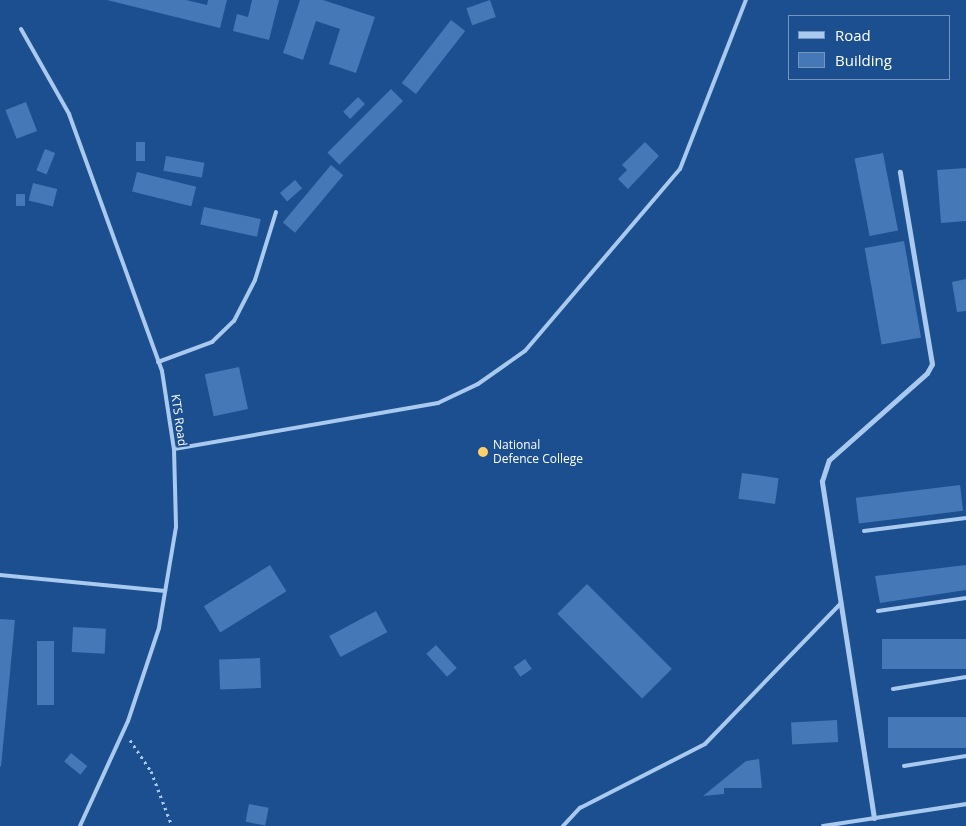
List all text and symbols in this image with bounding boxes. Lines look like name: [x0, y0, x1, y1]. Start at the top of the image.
legend: [788, 15, 951, 80]
text: Road: [835, 25, 871, 45]
text: Building: [835, 50, 892, 70]
street label: KTS Road: [168, 393, 190, 447]
place label: National Defence College: [493, 438, 583, 466]
marker: National Defence College: [477, 446, 489, 458]

